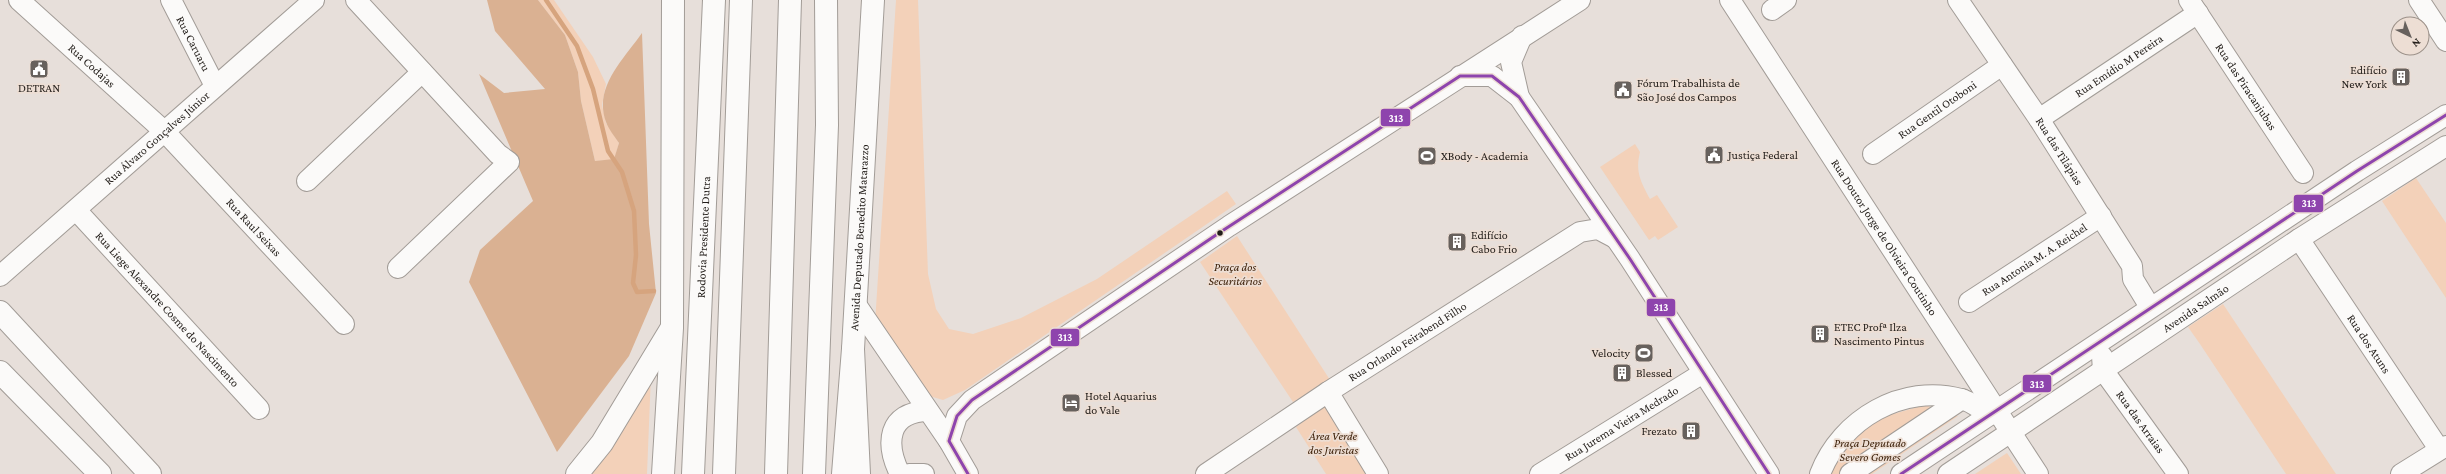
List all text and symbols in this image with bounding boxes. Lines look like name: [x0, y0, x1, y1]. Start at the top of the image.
street label: Rua Caruaru: [173, 14, 214, 74]
north arrow: [2390, 16, 2430, 56]
street label: Rua Emídio M Pereira: [2072, 31, 2166, 100]
text: N: [2410, 36, 2424, 51]
street label: Rua Codajas: [65, 41, 118, 91]
street label: Rua das Piracanjubas: [2213, 41, 2280, 133]
public building icon: DETRAN: [28, 58, 50, 80]
place label: Edifício New York: [2341, 63, 2387, 91]
building icon: Edifício New York: [2390, 66, 2412, 88]
place label: Fórum Trabalhista de São José dos Campos: [1637, 76, 1740, 104]
street label: Rua Gentil Otoboni: [1895, 78, 1979, 142]
public building icon: Fórum Trabalhista de São José dos Campos: [1612, 79, 1634, 101]
place label: DETRAN: [18, 81, 60, 95]
street label: Rua Álvaro Gonçalves Júnior: [102, 88, 213, 188]
line badge: 313: [1380, 108, 1411, 127]
text: 313: [1389, 112, 1403, 124]
street label: Rua das Tilápias: [2033, 115, 2086, 188]
street label: Avenida Deputado Benedito Matarazzo: [847, 144, 872, 331]
public building icon: Justiça Federal: [1703, 144, 1725, 166]
sports icon: XBody - Academia: [1416, 145, 1438, 167]
place label: Justiça Federal: [1727, 148, 1798, 162]
place label: XBody - Academia: [1441, 149, 1529, 163]
street label: Rua Doutor Jorge de Olvieira Coutinho: [1828, 157, 1940, 318]
street label: Rodovia Presidente Dutra: [694, 176, 713, 298]
line badge: 313: [2293, 194, 2324, 213]
street label: Rua Raul Seixas: [223, 195, 284, 259]
text: 313: [2302, 197, 2316, 209]
street label: Rua Antonia M. A. Reichel: [1979, 220, 2090, 299]
unlabelled marker: [1215, 228, 1225, 238]
place label: Edifício Cabo Frio: [1471, 228, 1517, 256]
street label: Rua Liege Alexandre Cosme do Nascimento: [93, 229, 242, 390]
building icon: Edifício Cabo Frio: [1446, 231, 1468, 253]
park label: Praça dos Securitários: [1208, 260, 1262, 288]
street label: Avenida Salmão: [2160, 281, 2231, 335]
line badge: 313: [1646, 298, 1676, 317]
street label: Rua Orlando Feirabend Filho: [1346, 299, 1469, 384]
text: 313: [1654, 301, 1668, 313]
street label: Rua dos Atuns: [2344, 312, 2394, 376]
place label: ETEC Profª Ilza Nascimento Pintus: [1834, 320, 1925, 348]
building icon: ETEC Profª Ilza Nascimento Pintus: [1809, 323, 1831, 345]
line badge: 313: [1050, 328, 1080, 347]
text: 313: [1058, 331, 1072, 343]
sports icon: Velocity: [1633, 342, 1655, 364]
place label: Velocity: [1592, 346, 1630, 360]
building icon: Blessed: [1611, 362, 1633, 384]
place label: Blessed: [1636, 366, 1673, 380]
line badge: 313: [2022, 374, 2052, 393]
text: 313: [2030, 378, 2044, 390]
street label: Rua Jurema Vieira Medrado: [1562, 383, 1681, 464]
street label: Rua das Arraias: [2113, 388, 2168, 456]
place label: Hotel Aquarius do Vale: [1085, 389, 1157, 417]
hotel icon: Hotel Aquarius do Vale: [1060, 392, 1082, 414]
building icon: Frezato: [1680, 420, 1702, 442]
place label: Frezato: [1641, 424, 1677, 438]
park label: Área Verde dos Juristas: [1308, 429, 1358, 457]
park label: Praça Deputado Severo Gomes: [1834, 436, 1906, 464]

